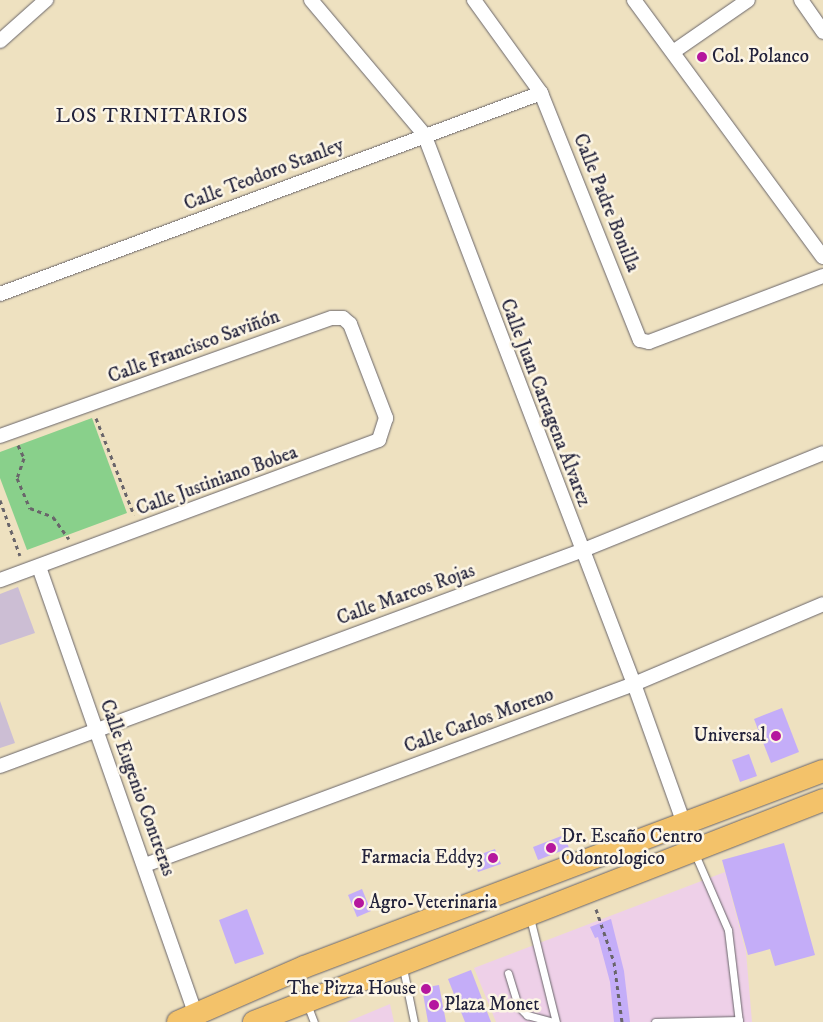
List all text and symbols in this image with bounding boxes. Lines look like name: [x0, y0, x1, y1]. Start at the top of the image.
place label: Col. Polanco: [712, 46, 809, 68]
marker: Col. Polanco: [696, 51, 708, 63]
district label: LOS TRINITARIOS: [54, 104, 250, 128]
street label: Calle Padre Bonilla: [568, 131, 644, 275]
street label: Calle Teodoro Stanley: [181, 134, 347, 216]
street label: Calle Juan Cartagena Álvarez: [495, 296, 595, 510]
street label: Calle Francisco Saviñón: [105, 305, 283, 389]
street label: Calle Justiniano Bobea: [133, 441, 301, 521]
street label: Calle Marcos Rojas: [334, 559, 478, 631]
street label: Calle Carlos Moreno: [401, 683, 557, 759]
street label: Calle Eugenio Contreras: [94, 697, 180, 879]
place label: Universal: [694, 725, 766, 747]
marker: Universal: [770, 730, 782, 742]
place label: Dr. Escaño Centro Odontologico: [561, 826, 702, 870]
marker: Dr. Escaño Centro Odontologico: [545, 842, 557, 854]
place label: Farmacia Eddy3: [361, 847, 483, 869]
marker: Farmacia Eddy3: [487, 852, 499, 864]
place label: Agro-Veterinaria: [369, 892, 497, 914]
marker: Agro-Veterinaria: [353, 897, 365, 909]
place label: The Pizza House: [287, 978, 416, 1000]
marker: The Pizza House: [420, 983, 432, 995]
place label: Plaza Monet: [444, 994, 539, 1016]
marker: Plaza Monet: [428, 999, 440, 1011]

